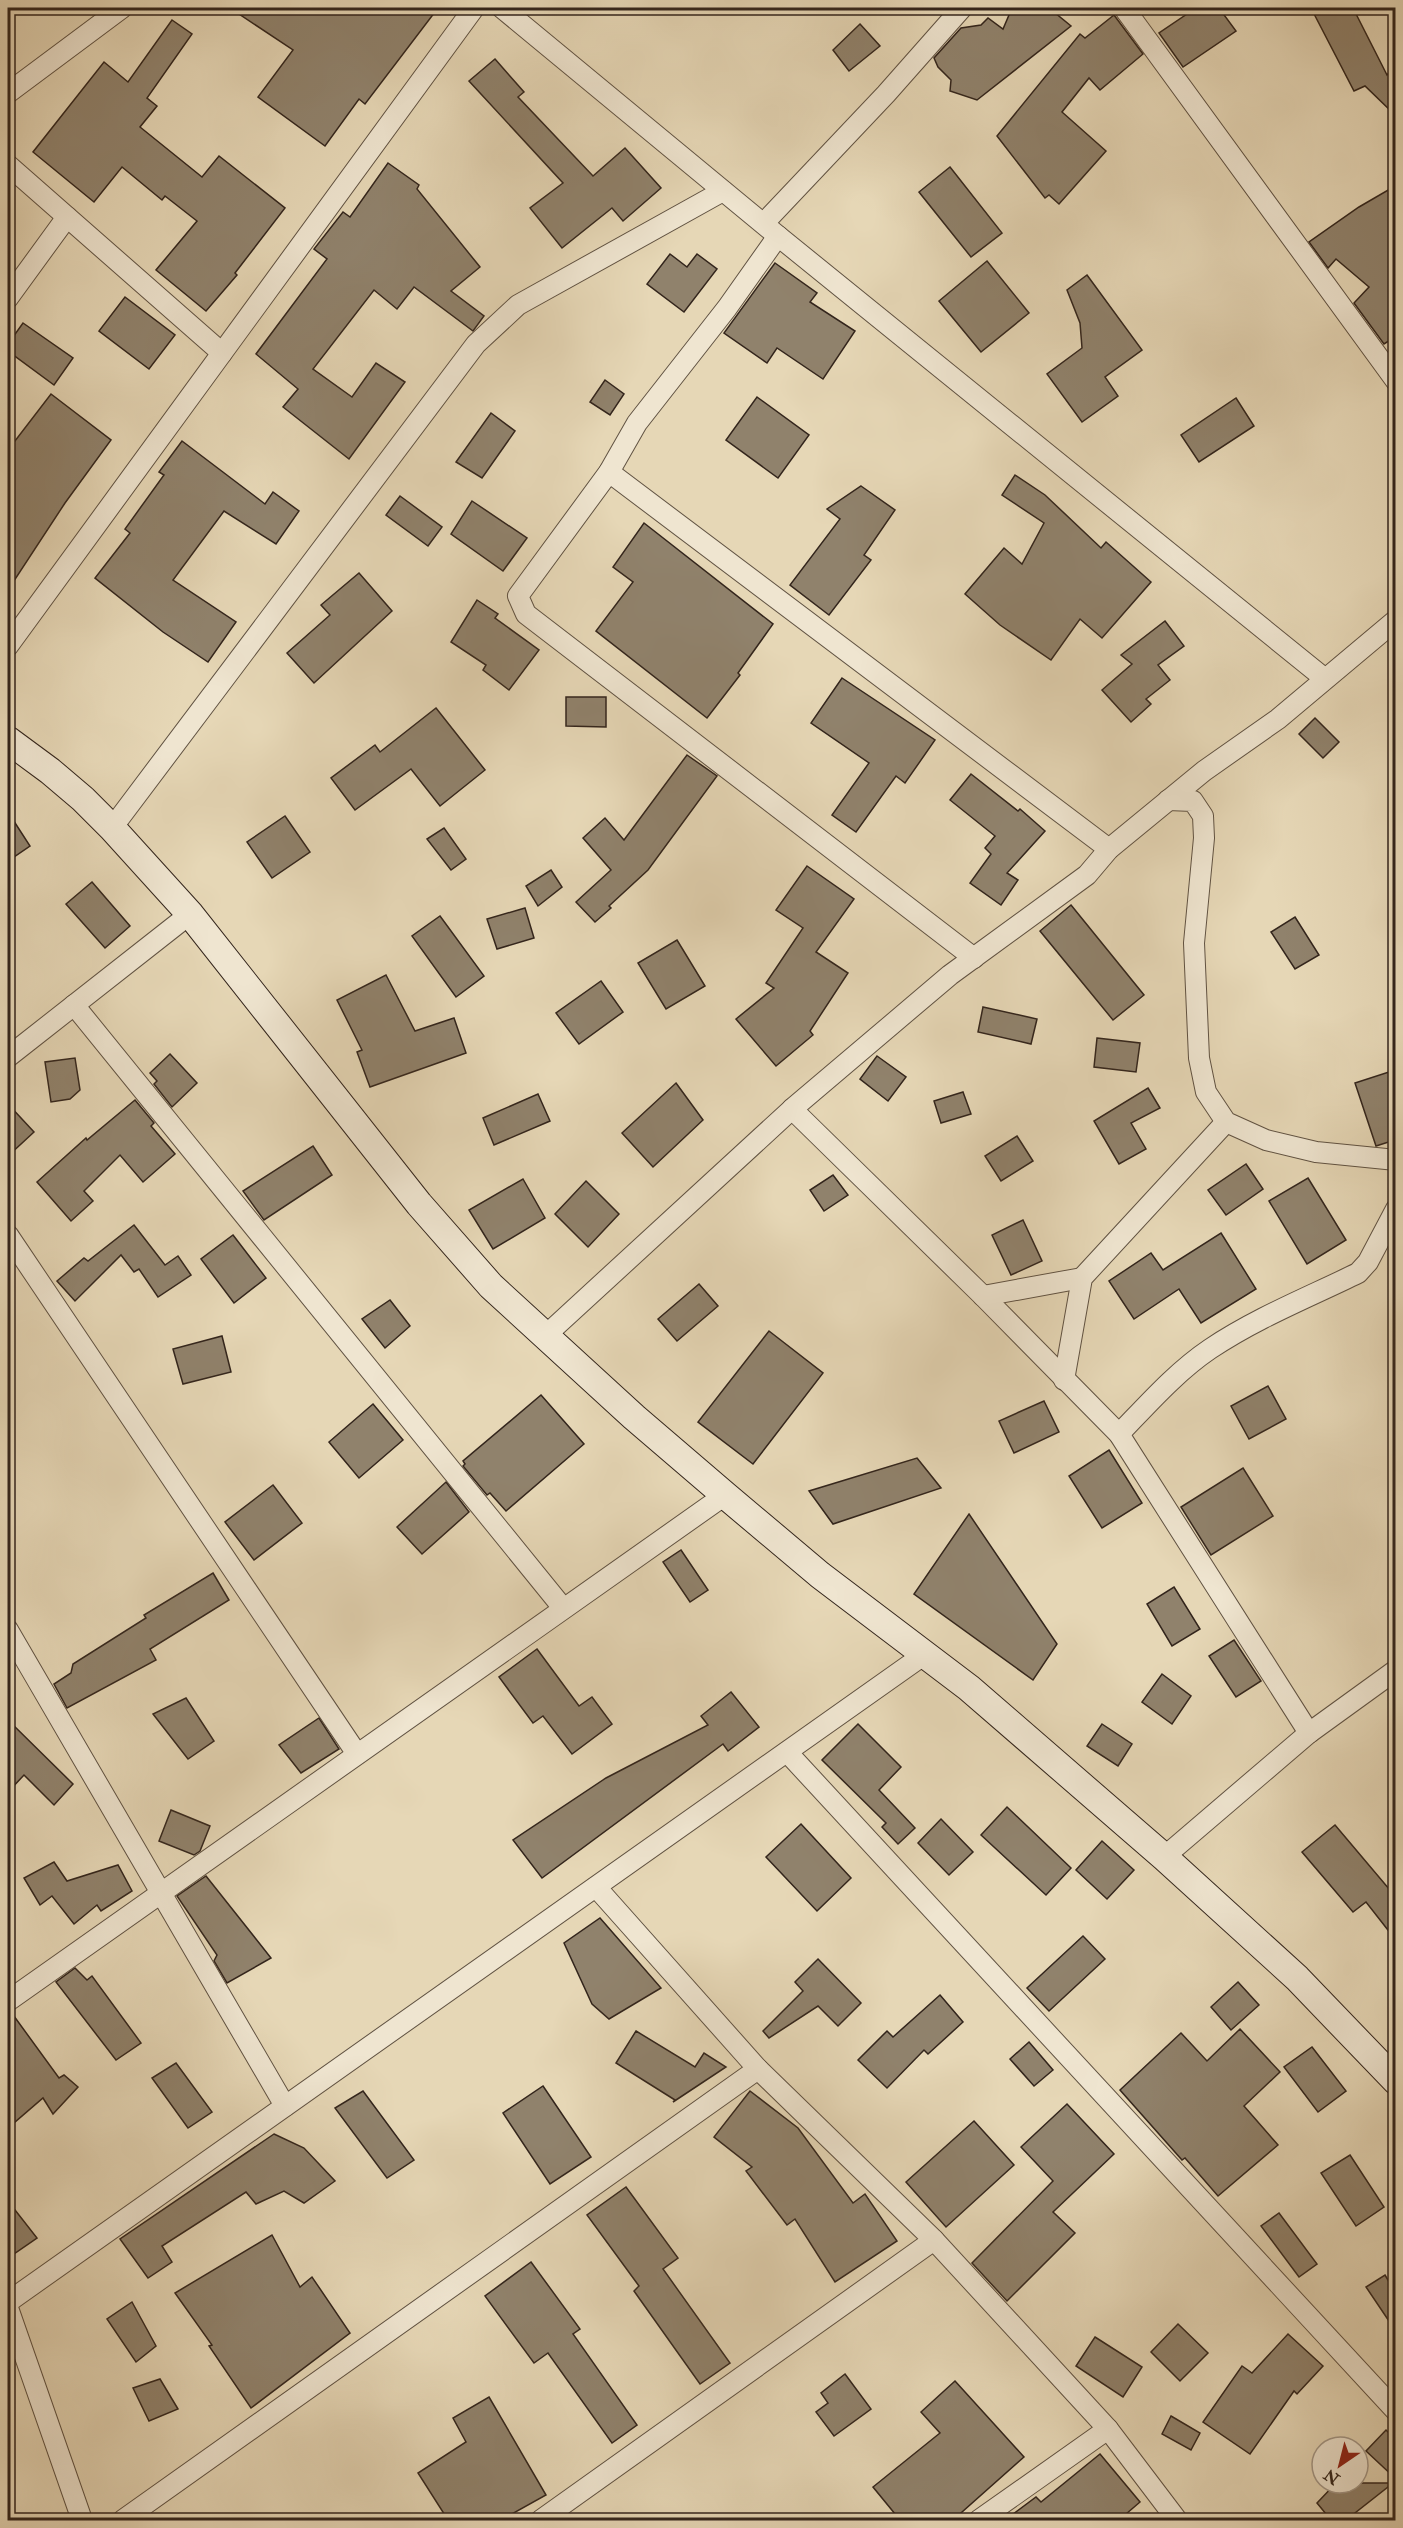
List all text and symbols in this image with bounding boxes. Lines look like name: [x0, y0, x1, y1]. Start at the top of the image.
north arrow: [1310, 2435, 1370, 2495]
text: N: [1320, 2464, 1344, 2489]

